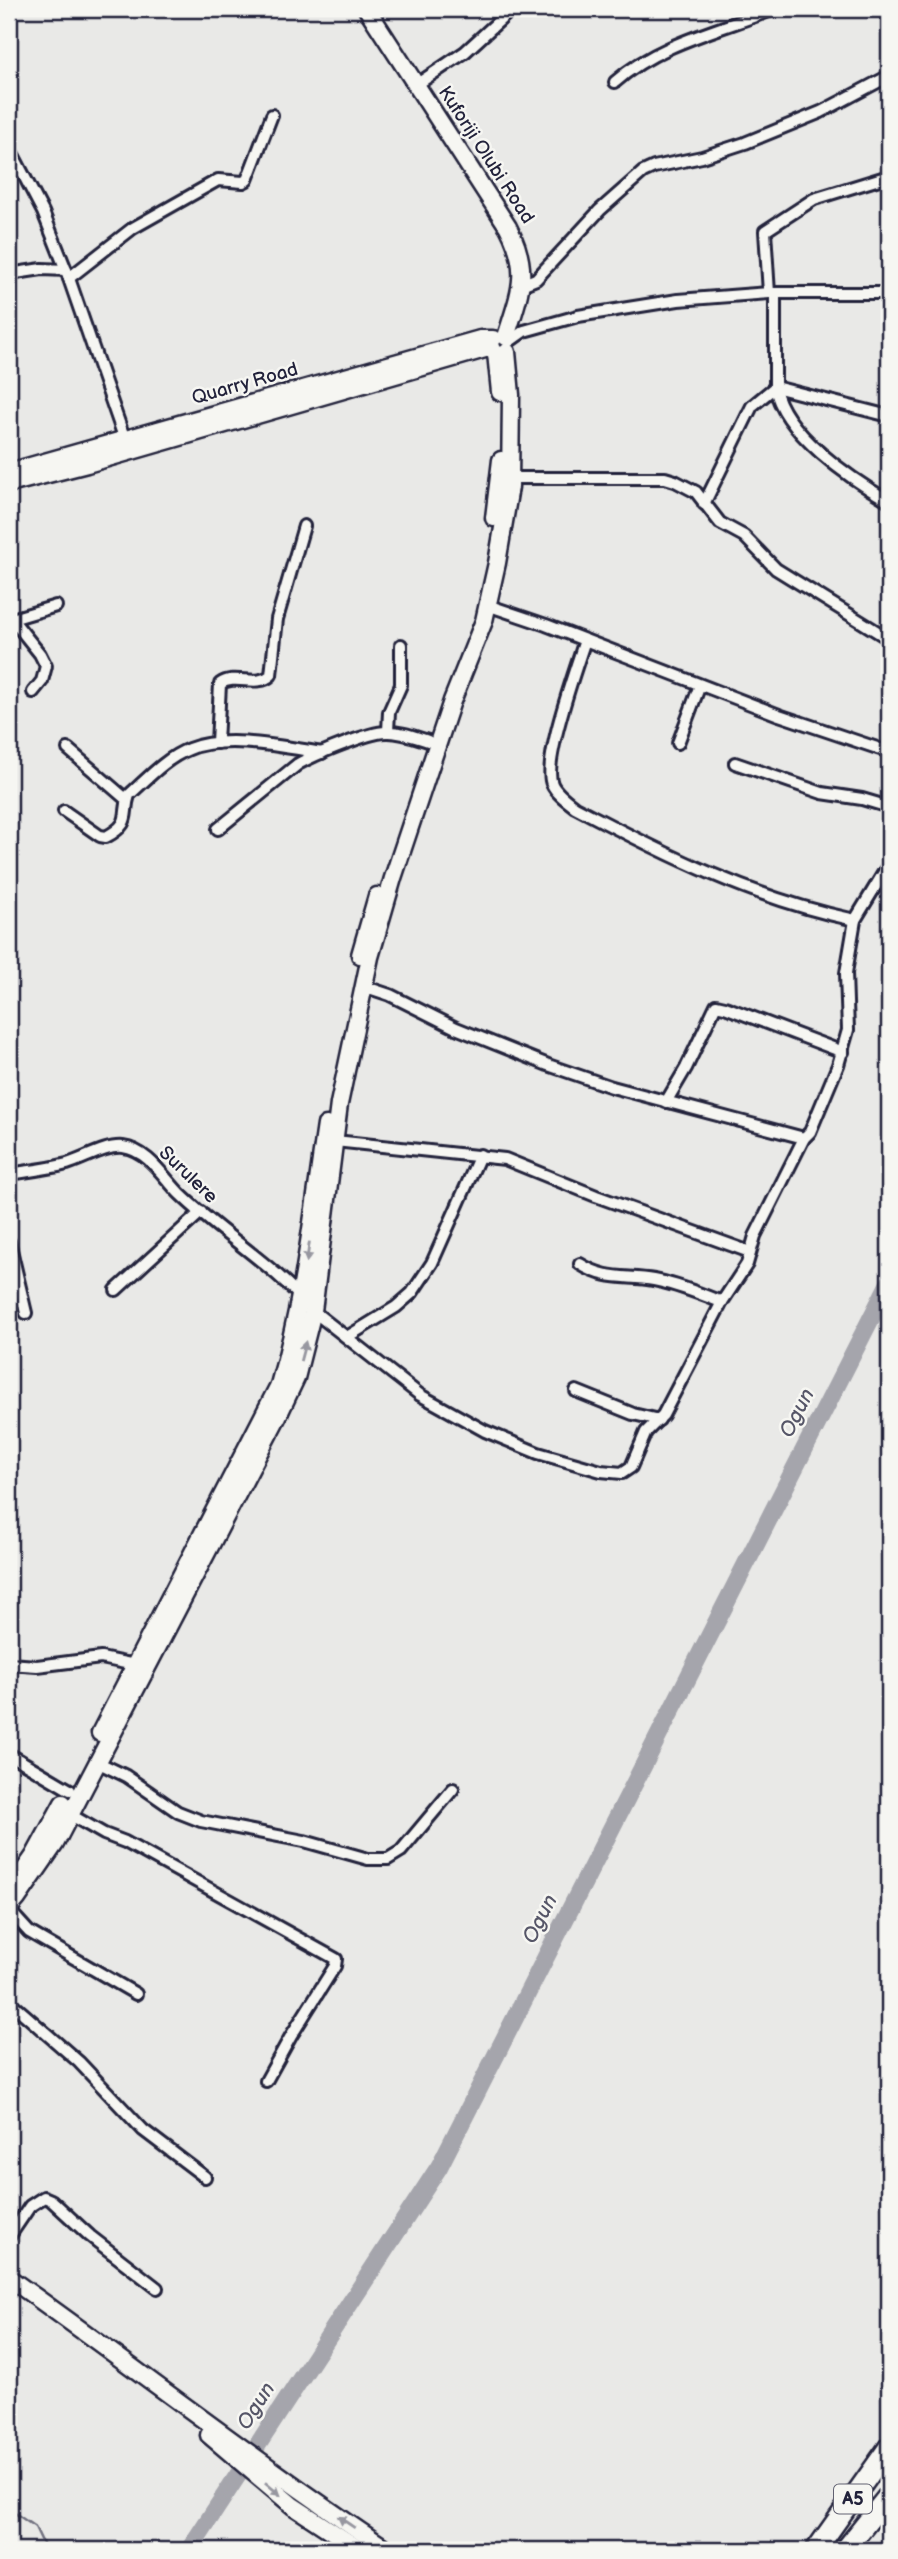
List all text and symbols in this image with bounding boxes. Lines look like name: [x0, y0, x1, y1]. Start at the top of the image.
street label: Kuforiji Olubi Road: [433, 82, 539, 228]
street label: Quarry Road: [189, 358, 301, 410]
street label: Surulere: [154, 1141, 222, 1209]
one-way arrow: [302, 1241, 313, 1263]
one-way arrow: [298, 1340, 309, 1362]
water label: Ogun: [774, 1384, 820, 1442]
water label: Ogun: [517, 1890, 563, 1948]
water label: Ogun: [231, 2378, 281, 2434]
one-way arrow: [265, 2481, 282, 2496]
road number: A5: [834, 2484, 872, 2514]
one-way arrow: [337, 2515, 355, 2529]

